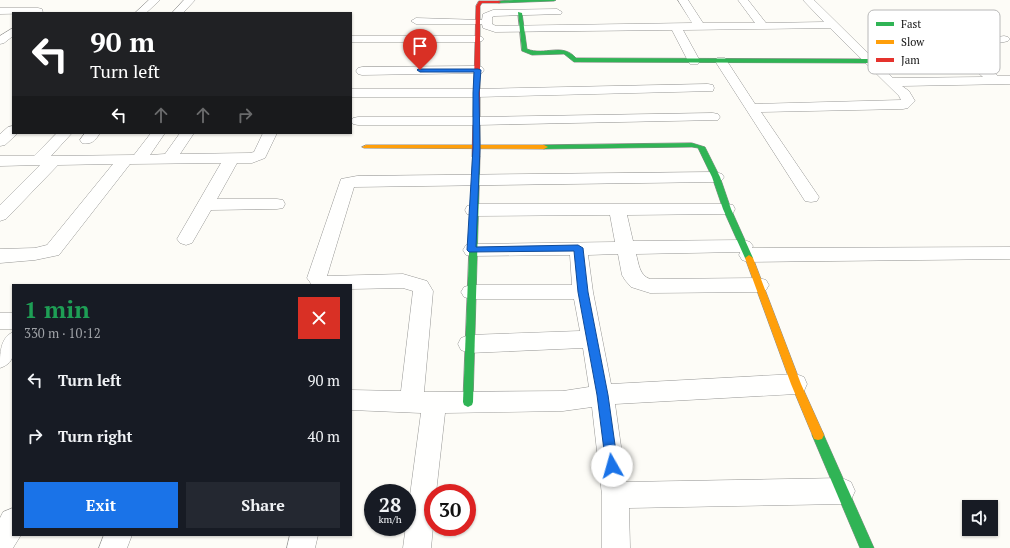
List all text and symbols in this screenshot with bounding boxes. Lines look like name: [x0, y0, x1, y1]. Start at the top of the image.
legend: [868, 10, 1000, 74]
text: Fast: [901, 17, 921, 31]
text: 90 m: [90, 23, 155, 60]
icon: left: [24, 28, 76, 80]
pin: [403, 29, 437, 70]
icon: arrive: [409, 35, 431, 57]
text: Slow: [901, 35, 925, 49]
text: Jam: [901, 53, 920, 67]
text: Turn left: [90, 59, 160, 83]
icon: left: [108, 104, 130, 126]
icon: ahead: [150, 104, 172, 126]
icon: ahead: [192, 104, 214, 126]
icon: right: [234, 104, 256, 126]
text: 1 min: [24, 293, 90, 325]
button: close: [298, 297, 340, 339]
text: 330 m · 10:12: [24, 324, 101, 342]
icon: left: [24, 369, 46, 391]
text: Turn left: [58, 370, 122, 390]
text: 90 m: [307, 370, 340, 390]
icon: right: [24, 425, 46, 447]
text: Turn right: [58, 426, 133, 446]
text: 40 m: [307, 426, 340, 446]
position arrow: [591, 445, 633, 487]
button: Exit: [24, 482, 178, 528]
button: Share: [186, 482, 340, 528]
speed limit sign: 30: [424, 484, 476, 536]
text: 28: [379, 491, 401, 518]
map controls: [962, 500, 998, 536]
button: sound: [962, 500, 998, 536]
text: km/h: [378, 513, 402, 526]

